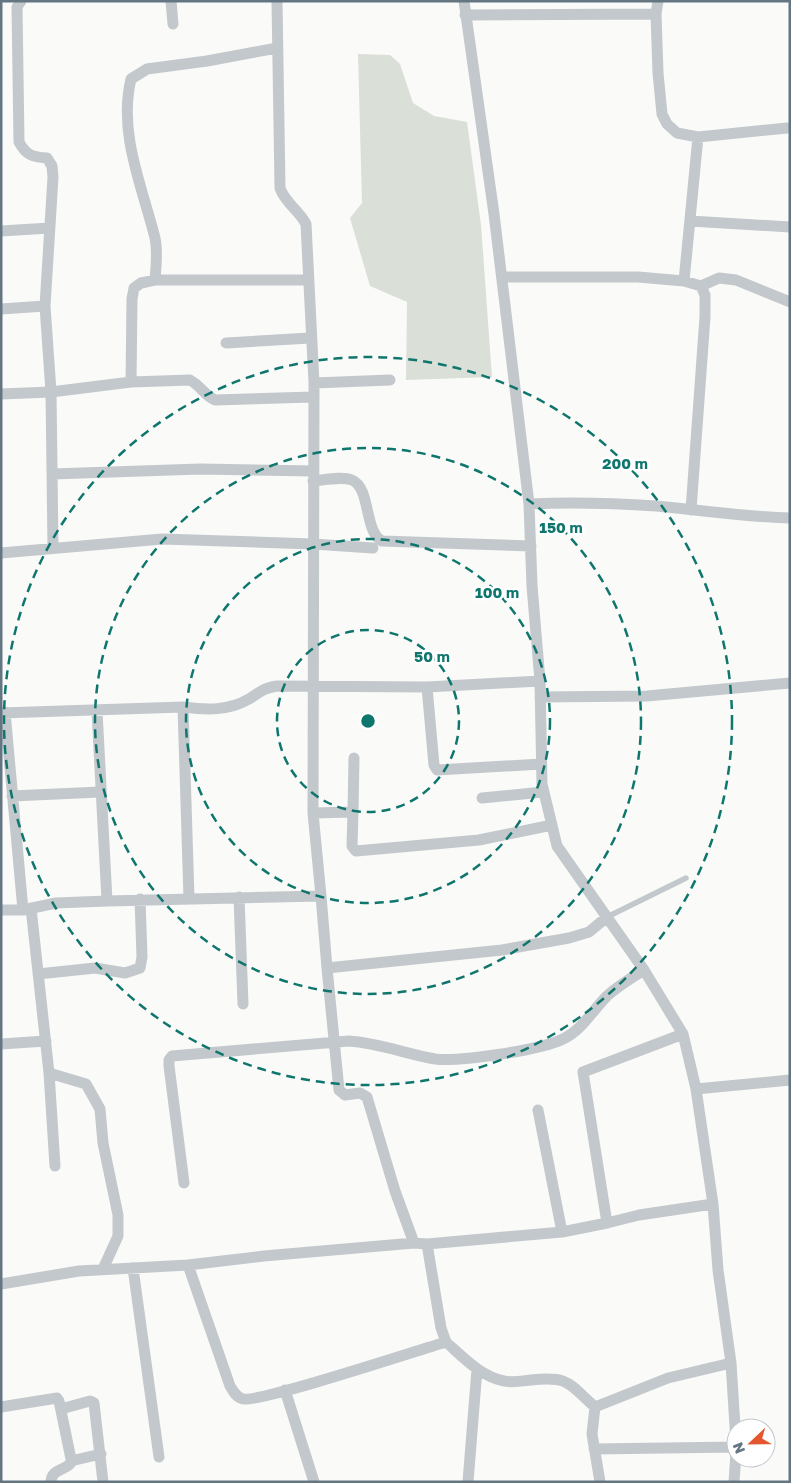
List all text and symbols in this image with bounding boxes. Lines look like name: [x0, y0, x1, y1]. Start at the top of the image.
text: 200 m: [602, 454, 648, 472]
text: 150 m: [539, 518, 583, 536]
text: 100 m: [475, 583, 519, 601]
text: 50 m: [414, 647, 450, 665]
centre of rings: [359, 712, 377, 730]
north arrow: [726, 1418, 776, 1468]
text: N: [729, 1440, 748, 1456]

